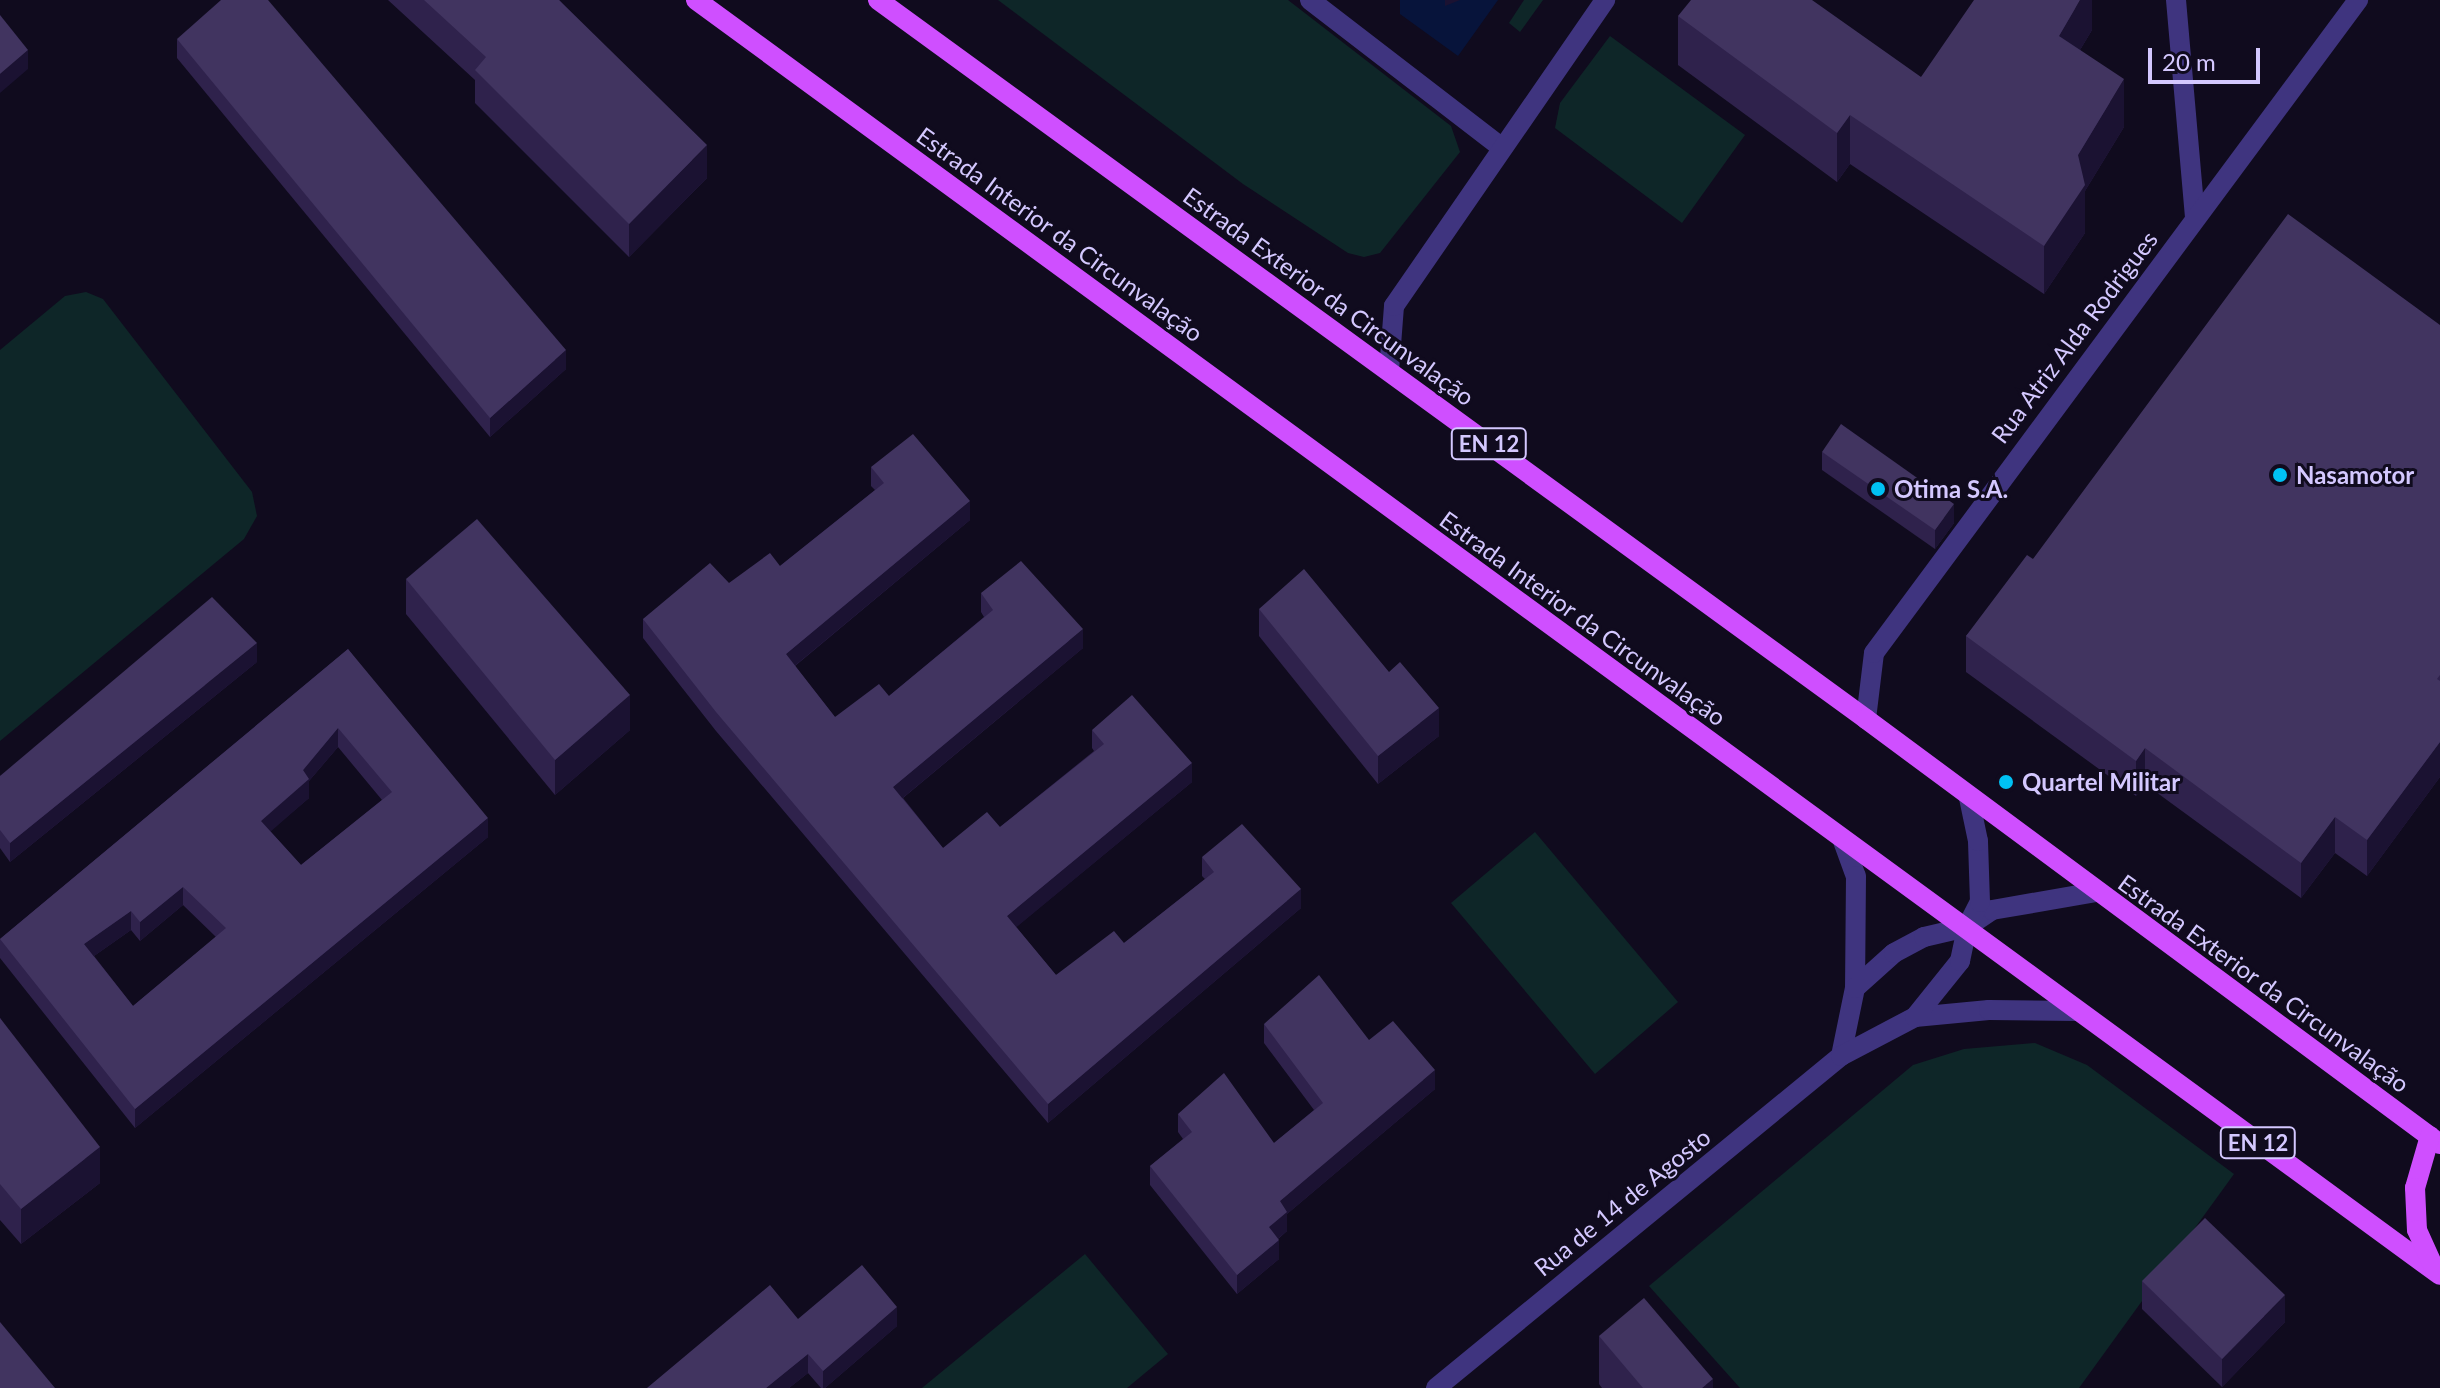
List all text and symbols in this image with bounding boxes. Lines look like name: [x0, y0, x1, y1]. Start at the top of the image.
scale bar: [2152, 32, 2264, 82]
text: 20 m: [2162, 47, 2216, 76]
street label: Estrada Interior da Circunvalação: [911, 120, 1209, 348]
street label: Estrada Exterior da Circunvalação: [1178, 181, 1480, 411]
street label: Rua Atriz Alda Rodrigues: [1984, 225, 2164, 449]
road number: EN 12: [1449, 426, 1529, 462]
place label: Nasamotor: [2296, 461, 2414, 489]
marker: Nasamotor: [2271, 466, 2289, 484]
place label: Otima S.A.: [1894, 475, 2008, 503]
marker: Otima S.A.: [1869, 480, 1887, 498]
street label: Estrada Interior da Circunvalação: [1434, 504, 1732, 732]
place label: Quartel Militar: [2022, 768, 2180, 796]
marker: Quartel Militar: [1997, 773, 2015, 791]
street label: Estrada Exterior da Circunvalação: [2113, 868, 2415, 1098]
street label: Rua de 14 de Agosto: [1528, 1122, 1716, 1282]
road number: EN 12: [2218, 1125, 2298, 1161]

